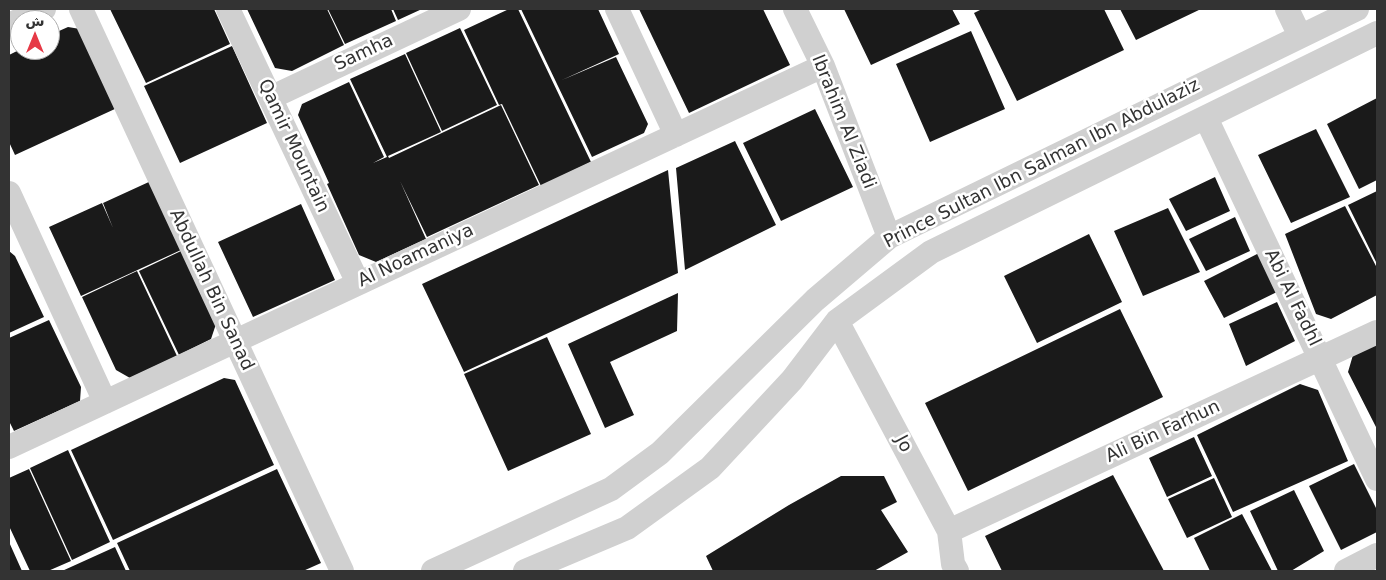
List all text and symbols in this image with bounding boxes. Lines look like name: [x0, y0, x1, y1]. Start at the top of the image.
north arrow: [10, 10, 60, 60]
text: ش: [25, 13, 45, 29]
street label: Samha: [331, 30, 397, 76]
street label: Ibrahim Al Ziadi: [806, 52, 880, 192]
street label: Prince Sultan Ibn Salman Ibn Abdulaziz: [881, 75, 1203, 253]
street label: Qamir Mountain: [253, 76, 333, 216]
street label: Abdullah Bin Sanad: [164, 206, 258, 374]
street label: Al Noamaniya: [355, 220, 477, 292]
street label: Abi Al Fadhl: [1259, 246, 1325, 350]
street label: Ali Bin Farhun: [1102, 396, 1224, 468]
street label: Jo: [890, 432, 916, 456]

